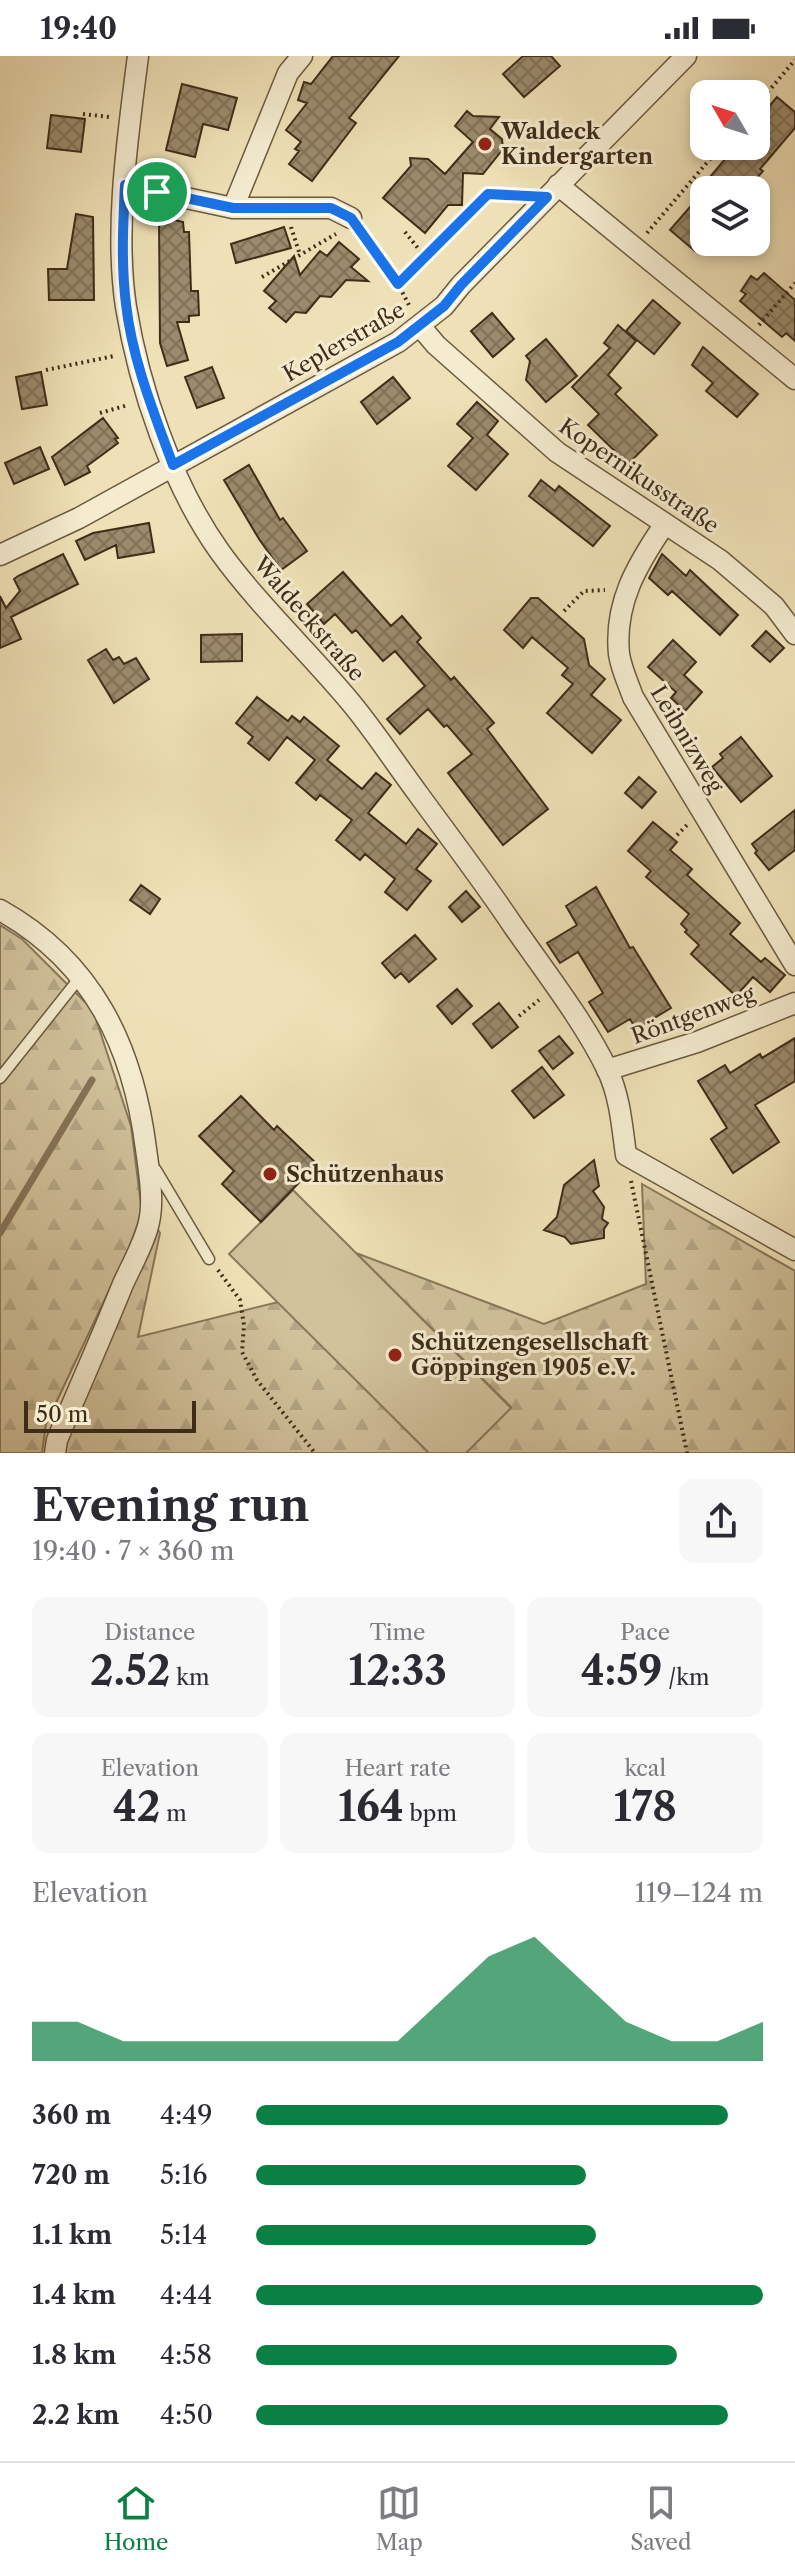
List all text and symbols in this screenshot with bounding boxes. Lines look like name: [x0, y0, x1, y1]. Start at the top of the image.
text: 19:40: [40, 10, 117, 47]
north arrow: [690, 80, 770, 160]
map controls: [690, 80, 770, 256]
place label: Waldeck Kindergarten: [500, 118, 653, 170]
marker: Waldeck Kindergarten: [476, 135, 494, 153]
pin: [123, 158, 191, 226]
icon: arrive: [135, 170, 179, 214]
button: layers: [690, 176, 770, 256]
street label: Keplerstraße: [278, 296, 410, 388]
street label: Kopernikusstraße: [554, 413, 724, 539]
street label: Waldeckstraße: [247, 551, 370, 687]
street label: Leibnizweg: [645, 681, 730, 798]
street label: Röntgenweg: [628, 980, 759, 1050]
place label: Schützenhaus: [286, 1161, 444, 1188]
marker: Schützenhaus: [261, 1165, 279, 1183]
place label: Schützengesellschaft Göppingen 1905 e.V.: [411, 1329, 649, 1381]
marker: Schützengesellschaft Göppingen 1905 e.V.: [386, 1346, 404, 1364]
scale bar: [24, 1397, 196, 1433]
text: 50 m: [36, 1401, 88, 1428]
text: Evening run: [32, 1478, 309, 1532]
button: share: [679, 1479, 763, 1563]
text: 19:40 · 7 × 360 m: [32, 1535, 235, 1567]
text: Distance: [104, 1619, 195, 1646]
text: Time: [370, 1619, 425, 1646]
text: Pace: [620, 1619, 670, 1646]
text: 2.52: [90, 1646, 171, 1695]
text: 12:33: [348, 1646, 447, 1695]
text: 4:59: [581, 1646, 662, 1695]
text: km: [171, 1664, 210, 1691]
text: /km: [662, 1664, 709, 1691]
text: Elevation: [101, 1755, 199, 1782]
text: Heart rate: [344, 1755, 451, 1782]
text: kcal: [624, 1755, 666, 1782]
text: 42: [113, 1782, 160, 1831]
text: 164: [338, 1782, 404, 1831]
text: 178: [613, 1782, 677, 1831]
text: m: [160, 1800, 187, 1827]
text: bpm: [404, 1800, 457, 1827]
text: Elevation: [32, 1877, 148, 1909]
text: 119–124 m: [635, 1877, 763, 1909]
text: 360 m: [32, 2099, 111, 2131]
text: 4:49: [160, 2099, 213, 2131]
text: 720 m: [32, 2159, 110, 2191]
text: 5:16: [160, 2159, 208, 2191]
text: 1.1 km: [32, 2219, 112, 2251]
text: 5:14: [160, 2219, 207, 2251]
text: 1.4 km: [32, 2279, 116, 2311]
text: 4:44: [160, 2279, 212, 2311]
text: 1.8 km: [32, 2339, 116, 2371]
text: 4:58: [160, 2339, 212, 2371]
text: 2.2 km: [32, 2399, 119, 2431]
text: 4:50: [160, 2399, 213, 2431]
tab: Home: [104, 2481, 168, 2556]
tab: Map: [376, 2481, 423, 2556]
tab: Saved: [630, 2481, 691, 2556]

